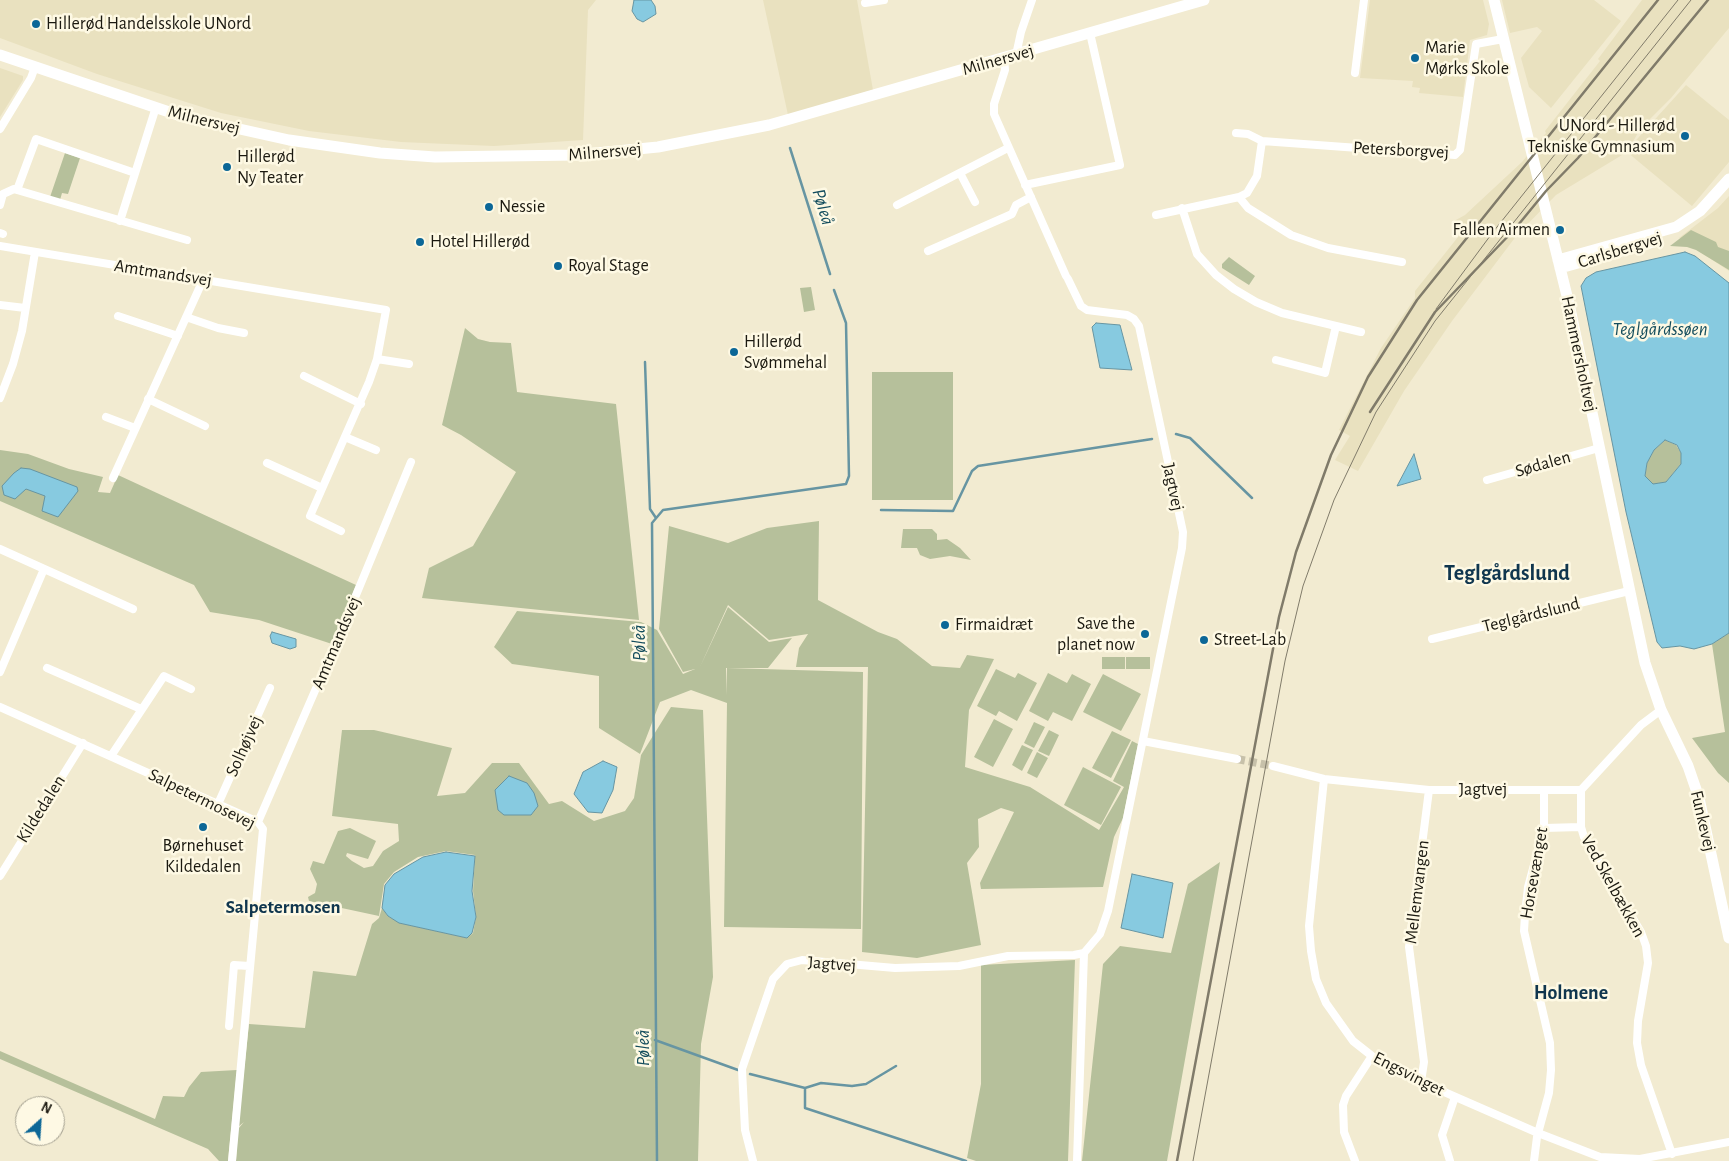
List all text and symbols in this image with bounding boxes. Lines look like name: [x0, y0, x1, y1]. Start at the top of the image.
place label: Hillerød Handelsskole UNord: [46, 13, 251, 35]
marker: Hillerød Handelsskole UNord: [30, 18, 42, 30]
place label: Marie Mørks Skole: [1425, 37, 1509, 80]
street label: Milnersvej: [960, 39, 1036, 81]
marker: Marie Mørks Skole: [1409, 52, 1421, 64]
street label: Milnersvej: [166, 101, 242, 139]
place label: UNord - Hillerød Tekniske Gymnasium: [1527, 115, 1675, 158]
marker: UNord - Hillerød Tekniske Gymnasium: [1679, 130, 1691, 142]
street label: Petersborgvej: [1352, 137, 1450, 163]
street label: Milnersvej: [567, 138, 643, 166]
place label: Hillerød Ny Teater: [237, 146, 303, 188]
marker: Hillerød Ny Teater: [221, 161, 233, 173]
water label: Pøleå: [807, 186, 839, 228]
place label: Nessie: [499, 196, 545, 218]
marker: Nessie: [483, 201, 495, 213]
place label: Fallen Airmen: [1452, 219, 1550, 241]
marker: Fallen Airmen: [1554, 224, 1566, 236]
street label: Carlsbergvej: [1575, 227, 1665, 273]
place label: Hotel Hillerød: [430, 231, 530, 253]
marker: Hotel Hillerød: [414, 236, 426, 248]
street label: Amtmandsvej: [113, 255, 213, 291]
place label: Royal Stage: [568, 255, 649, 277]
marker: Royal Stage: [552, 260, 564, 272]
street label: Hammersholtvej: [1556, 294, 1602, 414]
water label: Teglgårdssøen: [1612, 318, 1708, 340]
place label: Hillerød Svømmehal: [744, 331, 827, 374]
marker: Hillerød Svømmehal: [728, 346, 740, 358]
street label: Sødalen: [1513, 446, 1573, 482]
street label: Jagtvej: [1157, 461, 1189, 513]
district label: Teglgårdslund: [1444, 560, 1570, 586]
street label: Teglgårdslund: [1480, 592, 1582, 638]
street label: Amtmandsvej: [307, 593, 365, 693]
place label: Save the planet now: [1057, 613, 1135, 656]
place label: Firmaidræt: [955, 614, 1033, 636]
marker: Firmaidræt: [939, 619, 951, 631]
water label: Pøleå: [628, 625, 650, 661]
marker: Save the planet now: [1139, 628, 1151, 640]
place label: Street-Lab: [1214, 629, 1286, 651]
marker: Street-Lab: [1198, 634, 1210, 646]
street label: Solhøjvej: [221, 712, 267, 780]
street label: Salpetermosevej: [145, 764, 259, 834]
street label: Kildedalen: [12, 771, 70, 847]
street label: Jagtvej: [1459, 779, 1507, 801]
street label: Funkevej: [1686, 788, 1720, 854]
marker: Børnehuset Kildedalen: [197, 821, 209, 833]
street label: Horsevænget: [1515, 825, 1553, 921]
street label: Ved Skelbækken: [1576, 831, 1650, 941]
place label: Børnehuset Kildedalen: [163, 835, 243, 878]
street label: Mellemvangen: [1400, 839, 1434, 945]
district label: Salpetermosen: [226, 896, 340, 918]
street label: Jagtvej: [807, 952, 857, 976]
district label: Holmene: [1534, 981, 1608, 1005]
water label: Pøleå: [632, 1030, 654, 1066]
street label: Engsvinget: [1370, 1047, 1448, 1101]
north arrow: [15, 1096, 65, 1146]
text: N: [39, 1100, 54, 1117]

